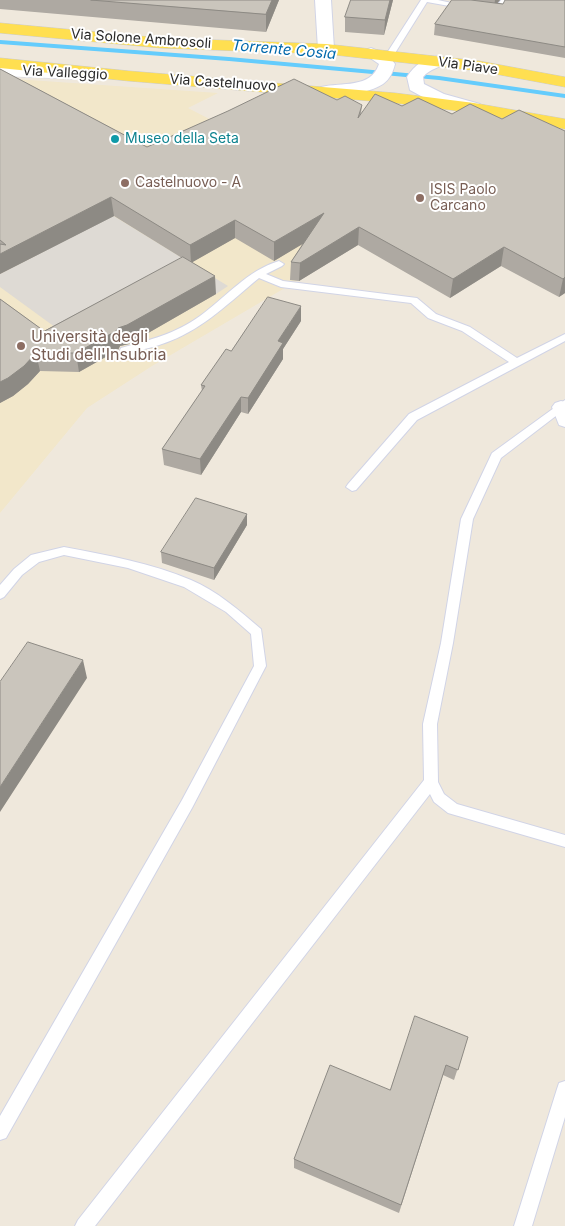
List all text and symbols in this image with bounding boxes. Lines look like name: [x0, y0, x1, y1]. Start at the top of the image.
street label: Via Solone Ambrosoli: [70, 26, 212, 52]
water label: Torrente Cosia: [231, 36, 337, 64]
street label: Via Piave: [437, 53, 499, 79]
street label: Via Valleggio: [22, 62, 108, 84]
street label: Via Castelnuovo: [169, 71, 277, 95]
place label: Museo della Seta: [125, 131, 239, 147]
marker: Museo della Seta: [109, 133, 121, 145]
place label: Castelnuovo - A: [135, 175, 241, 191]
marker: Castelnuovo - A: [119, 177, 131, 189]
place label: ISIS Paolo Carcano: [430, 182, 496, 214]
marker: ISIS Paolo Carcano: [414, 192, 426, 204]
place label: Università degli Studi dell'Insubria: [31, 327, 166, 365]
marker: Università degli Studi dell'Insubria: [15, 340, 27, 352]

